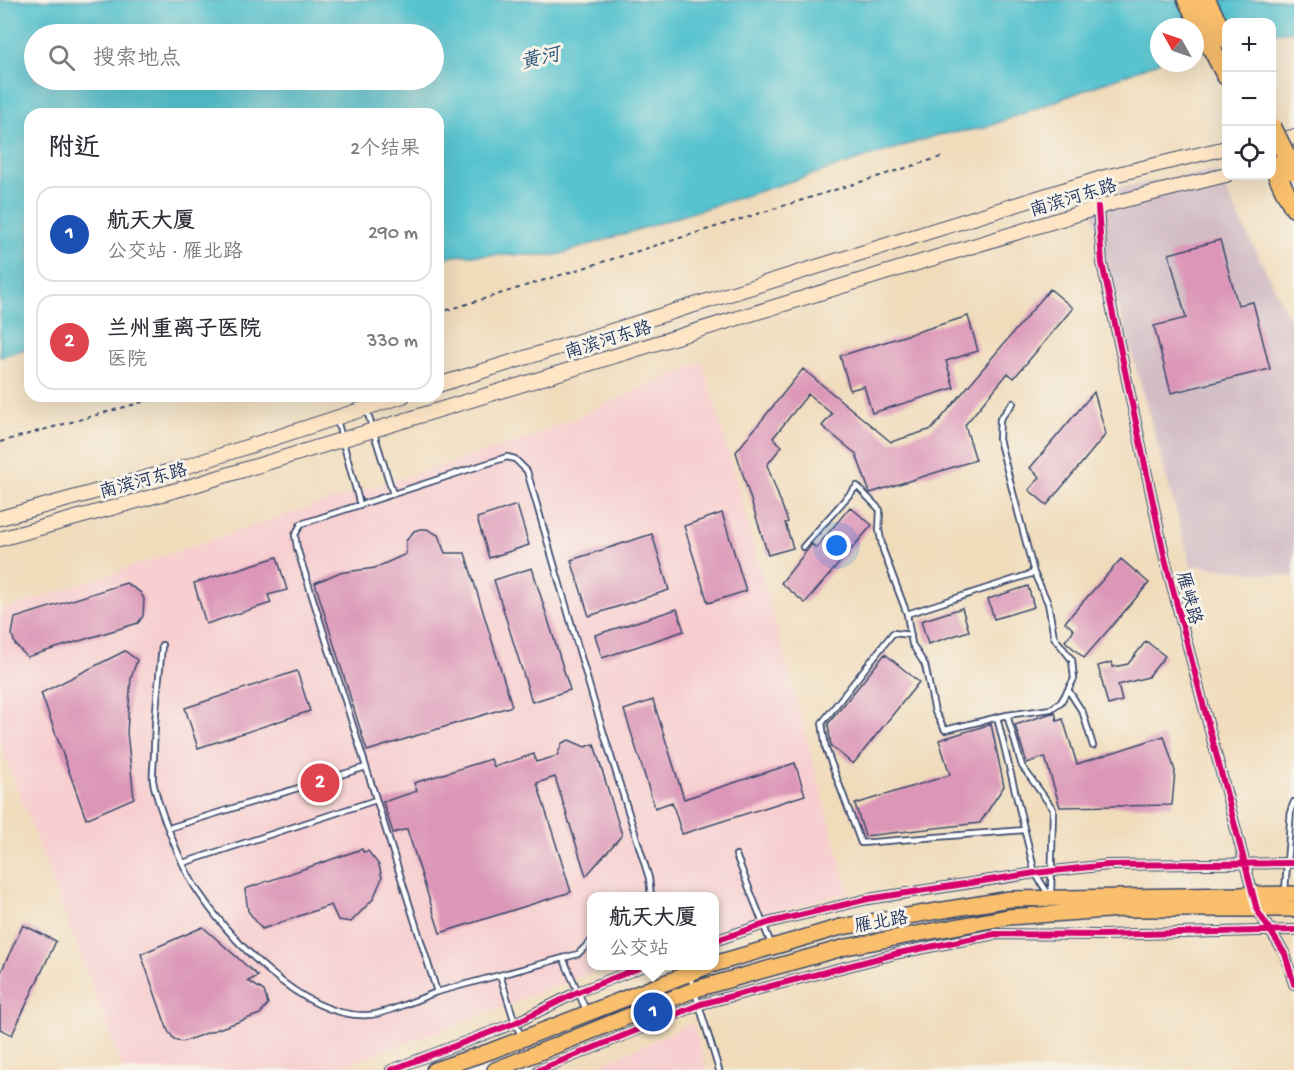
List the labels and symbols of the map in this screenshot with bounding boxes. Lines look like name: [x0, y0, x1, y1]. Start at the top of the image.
north arrow: [1150, 18, 1204, 72]
water label: 黄河: [518, 42, 566, 76]
street label: 南滨河东路: [1027, 175, 1120, 223]
street label: 南滨河东路: [562, 317, 655, 365]
street label: 南滨河东路: [97, 460, 190, 504]
your location: [822, 531, 851, 560]
street label: 雁峡路: [1170, 570, 1206, 627]
pin: 2: [300, 760, 340, 806]
street label: 雁北路: [853, 907, 910, 938]
pin: 1: [634, 990, 672, 1034]

